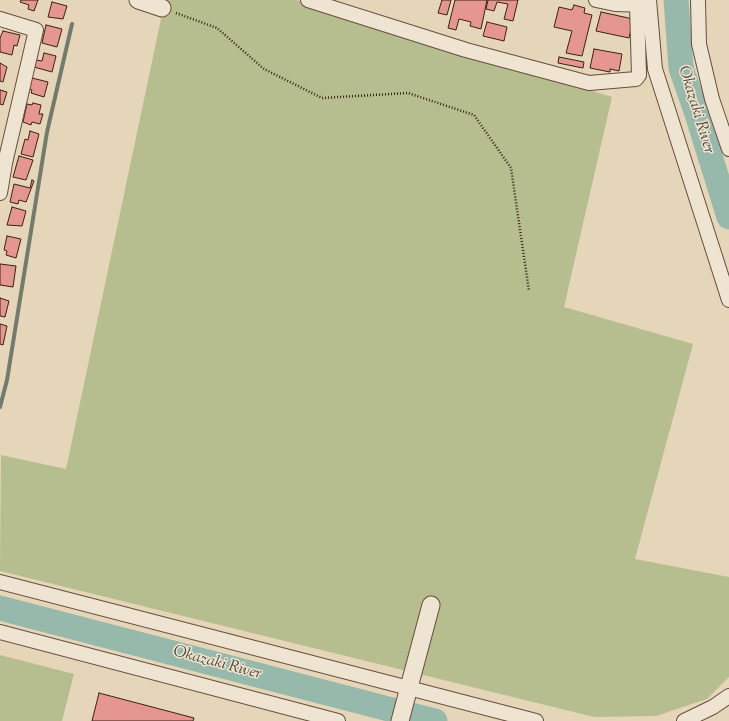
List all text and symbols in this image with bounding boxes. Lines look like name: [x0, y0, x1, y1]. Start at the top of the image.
water label: Okazaki River: [673, 64, 717, 156]
water label: Okazaki River: [171, 643, 263, 685]

